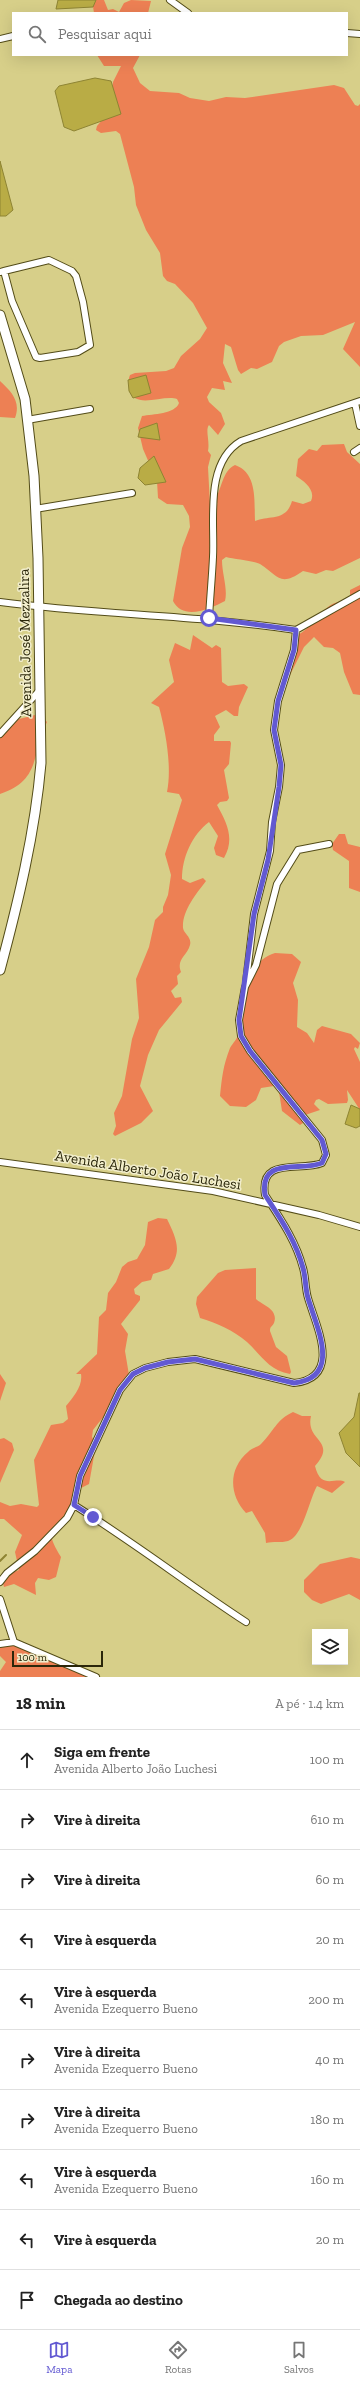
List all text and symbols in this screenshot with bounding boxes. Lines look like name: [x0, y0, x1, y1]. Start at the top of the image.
search box: [12, 12, 348, 56]
icon: search: [26, 23, 48, 45]
text: Pesquisar aqui: [58, 25, 152, 43]
street label: Avenida José Mezzalira: [15, 568, 35, 718]
route start: [200, 609, 218, 627]
street label: Avenida Alberto João Luchesi: [54, 1146, 242, 1194]
route end: [84, 1508, 102, 1526]
map controls: [312, 1629, 348, 1665]
button: layers: [312, 1629, 348, 1665]
scale bar: [12, 1649, 103, 1668]
text: 100 m: [18, 1651, 47, 1664]
text: 18 min: [16, 1693, 65, 1713]
text: A pé · 1.4 km: [275, 1696, 344, 1711]
text: Siga em frente: [54, 1743, 150, 1761]
icon: ahead: [16, 1749, 38, 1771]
text: 100 m: [310, 1752, 344, 1767]
text: Avenida Alberto João Luchesi: [54, 1761, 217, 1776]
icon: right: [16, 1809, 38, 1831]
text: Vire à direita: [54, 1811, 140, 1829]
text: 610 m: [310, 1812, 344, 1827]
icon: right: [16, 1869, 38, 1891]
text: Vire à direita: [54, 1871, 140, 1889]
text: 60 m: [315, 1872, 344, 1887]
icon: left: [16, 1929, 38, 1951]
text: Vire à esquerda: [54, 1931, 157, 1949]
text: 20 m: [316, 1932, 344, 1947]
text: Vire à esquerda: [54, 1983, 157, 2001]
icon: left: [16, 1989, 38, 2011]
text: 200 m: [308, 1992, 344, 2007]
text: Avenida Ezequerro Bueno: [54, 2001, 198, 2016]
text: Vire à direita: [54, 2043, 140, 2061]
icon: right: [16, 2049, 38, 2071]
text: 40 m: [315, 2052, 344, 2067]
text: Avenida Ezequerro Bueno: [54, 2061, 198, 2076]
text: Vire à direita: [54, 2103, 140, 2121]
icon: right: [16, 2109, 38, 2131]
text: 180 m: [310, 2112, 344, 2127]
text: Avenida Ezequerro Bueno: [54, 2121, 198, 2136]
text: Vire à esquerda: [54, 2163, 157, 2181]
icon: left: [16, 2169, 38, 2191]
text: 160 m: [310, 2172, 344, 2187]
text: Avenida Ezequerro Bueno: [54, 2181, 198, 2196]
icon: left: [16, 2229, 38, 2251]
text: Vire à esquerda: [54, 2231, 157, 2249]
text: 20 m: [316, 2232, 344, 2247]
icon: arrive: [16, 2289, 38, 2311]
text: Chegada ao destino: [54, 2291, 183, 2309]
tab: Mapa: [46, 2339, 73, 2376]
tab: Rotas: [165, 2339, 191, 2376]
tab: Salvos: [284, 2339, 314, 2376]

